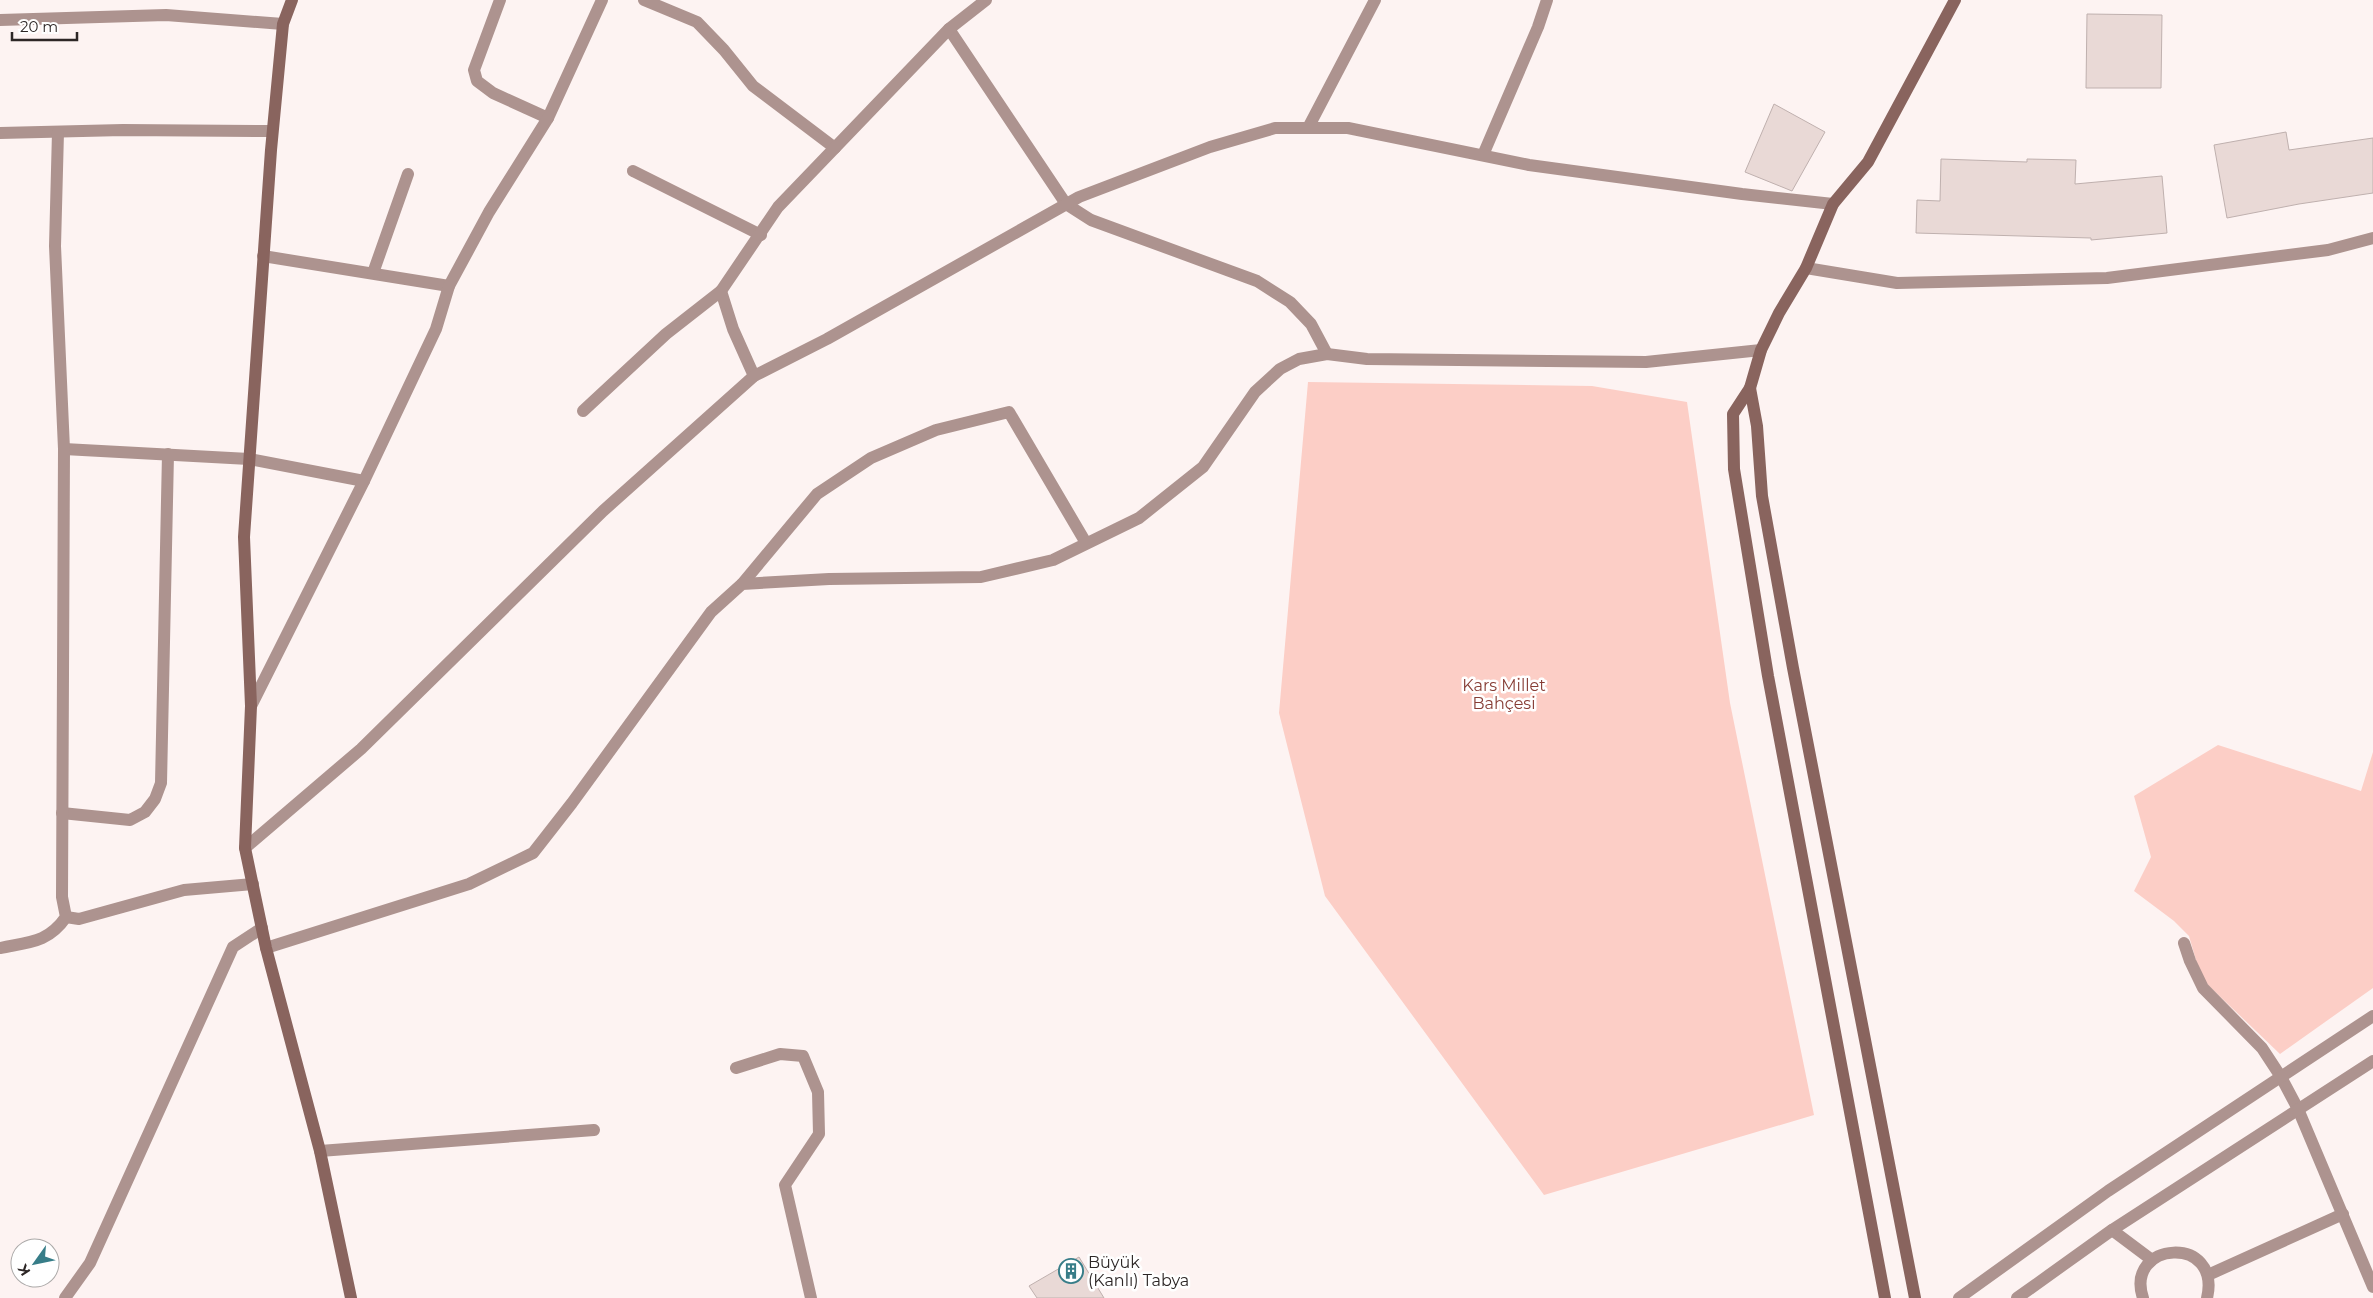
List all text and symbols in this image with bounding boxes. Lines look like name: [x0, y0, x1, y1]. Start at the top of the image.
scale bar: [12, 10, 78, 42]
text: 20 m: [20, 17, 58, 36]
park label: Kars Millet Bahçesi: [1462, 676, 1546, 713]
north arrow: [10, 1238, 60, 1288]
place label: Büyük (Kanlı) Tabya: [1088, 1253, 1189, 1290]
building icon: Büyük (Kanlı) Tabya: [1058, 1258, 1084, 1284]
text: K: [13, 1260, 34, 1279]

